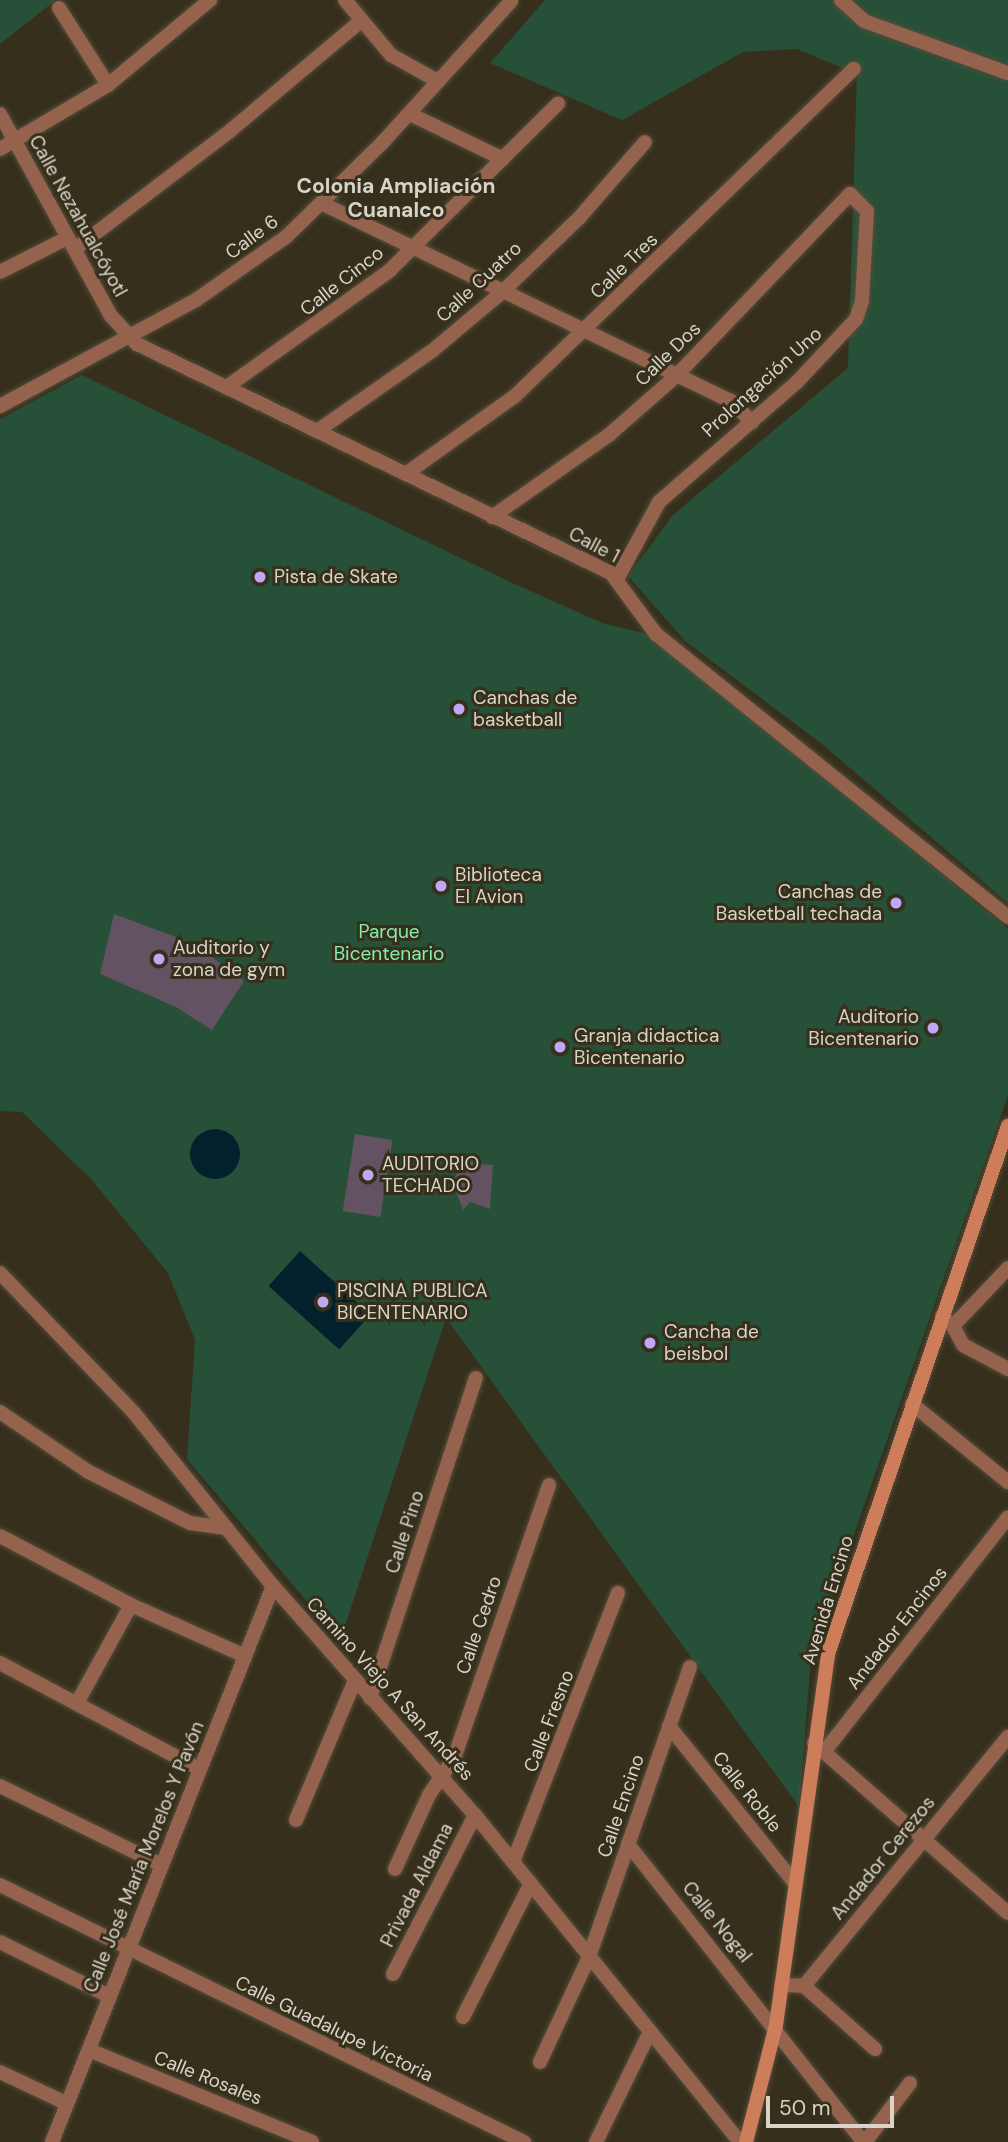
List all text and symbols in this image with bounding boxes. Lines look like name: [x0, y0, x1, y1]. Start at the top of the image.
street label: Calle Nezahualcóyotl: [24, 131, 132, 301]
district label: Colonia Ampliación Cuanalco: [296, 173, 496, 223]
street label: Calle 6: [221, 210, 283, 264]
street label: Calle Tres: [586, 228, 662, 304]
street label: Calle Cuatro: [432, 237, 526, 327]
street label: Calle Cinco: [296, 241, 388, 321]
street label: Calle Dos: [631, 317, 705, 391]
street label: Prolongación Uno: [697, 322, 827, 442]
street label: Calle 1: [565, 522, 623, 568]
place label: Pista de Skate: [274, 566, 398, 588]
marker: Pista de Skate: [252, 569, 268, 585]
place label: Canchas de basketball: [473, 687, 577, 731]
marker: Canchas de basketball: [451, 701, 467, 717]
place label: Biblioteca El Avion: [455, 864, 542, 908]
marker: Biblioteca El Avion: [433, 878, 449, 894]
place label: Canchas de Basketball techada: [716, 881, 882, 925]
marker: Canchas de Basketball techada: [888, 895, 904, 911]
park label: Parque Bicentenario: [334, 921, 444, 965]
place label: Auditorio y zona de gym: [173, 937, 285, 981]
marker: Auditorio y zona de gym: [151, 951, 167, 967]
place label: Auditorio Bicentenario: [808, 1006, 919, 1050]
marker: Auditorio Bicentenario: [925, 1020, 941, 1036]
place label: Granja didactica Bicentenario: [574, 1025, 719, 1069]
marker: Granja didactica Bicentenario: [552, 1039, 568, 1055]
place label: AUDITORIO TECHADO: [382, 1153, 479, 1197]
marker: AUDITORIO TECHADO: [360, 1167, 376, 1183]
place label: PISCINA PUBLICA BICENTENARIO: [337, 1280, 488, 1324]
marker: PISCINA PUBLICA BICENTENARIO: [315, 1294, 331, 1310]
place label: Cancha de beisbol: [664, 1321, 759, 1365]
marker: Cancha de beisbol: [642, 1335, 658, 1351]
street label: Calle Pino: [381, 1488, 429, 1576]
street label: Avenida Encino: [798, 1533, 858, 1667]
street label: Andador Encinos: [842, 1562, 952, 1694]
street label: Calle Cedro: [452, 1573, 506, 1677]
street label: Camino Viejo A San Andrés: [302, 1593, 478, 1785]
street label: Calle Fresno: [519, 1667, 579, 1775]
street label: Calle José María Morelos Y Pavón: [79, 1718, 209, 1996]
street label: Calle Roble: [708, 1747, 786, 1837]
street label: Calle Encino: [593, 1751, 649, 1861]
street label: Andador Cerezos: [826, 1792, 940, 1924]
street label: Privada Aldama: [376, 1819, 458, 1951]
street label: Calle Nogal: [677, 1877, 757, 1967]
street label: Calle Guadalupe Victoria: [231, 1971, 437, 2087]
street label: Calle Rosales: [151, 2046, 265, 2110]
scale bar: [770, 2082, 898, 2126]
text: 50 m: [779, 2094, 830, 2122]

